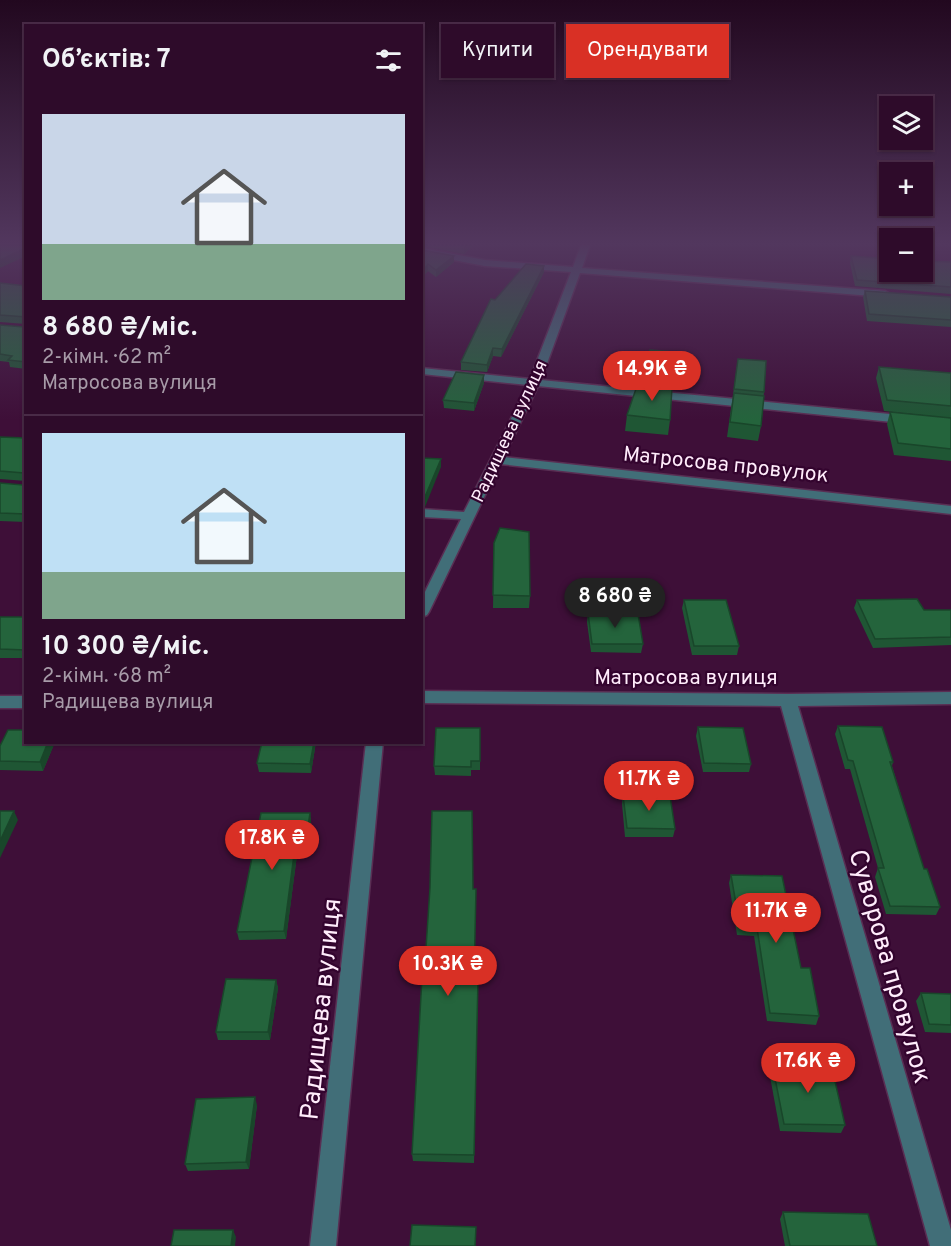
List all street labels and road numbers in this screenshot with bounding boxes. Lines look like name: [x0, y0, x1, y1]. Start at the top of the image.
street label: Радищева вулиця: [467, 357, 553, 506]
street label: Матросова провулок: [622, 441, 830, 490]
street label: Матросова вулиця: [594, 665, 778, 692]
street label: Суворова провулок: [839, 846, 938, 1087]
street label: Радищева вулиця: [294, 897, 351, 1122]

